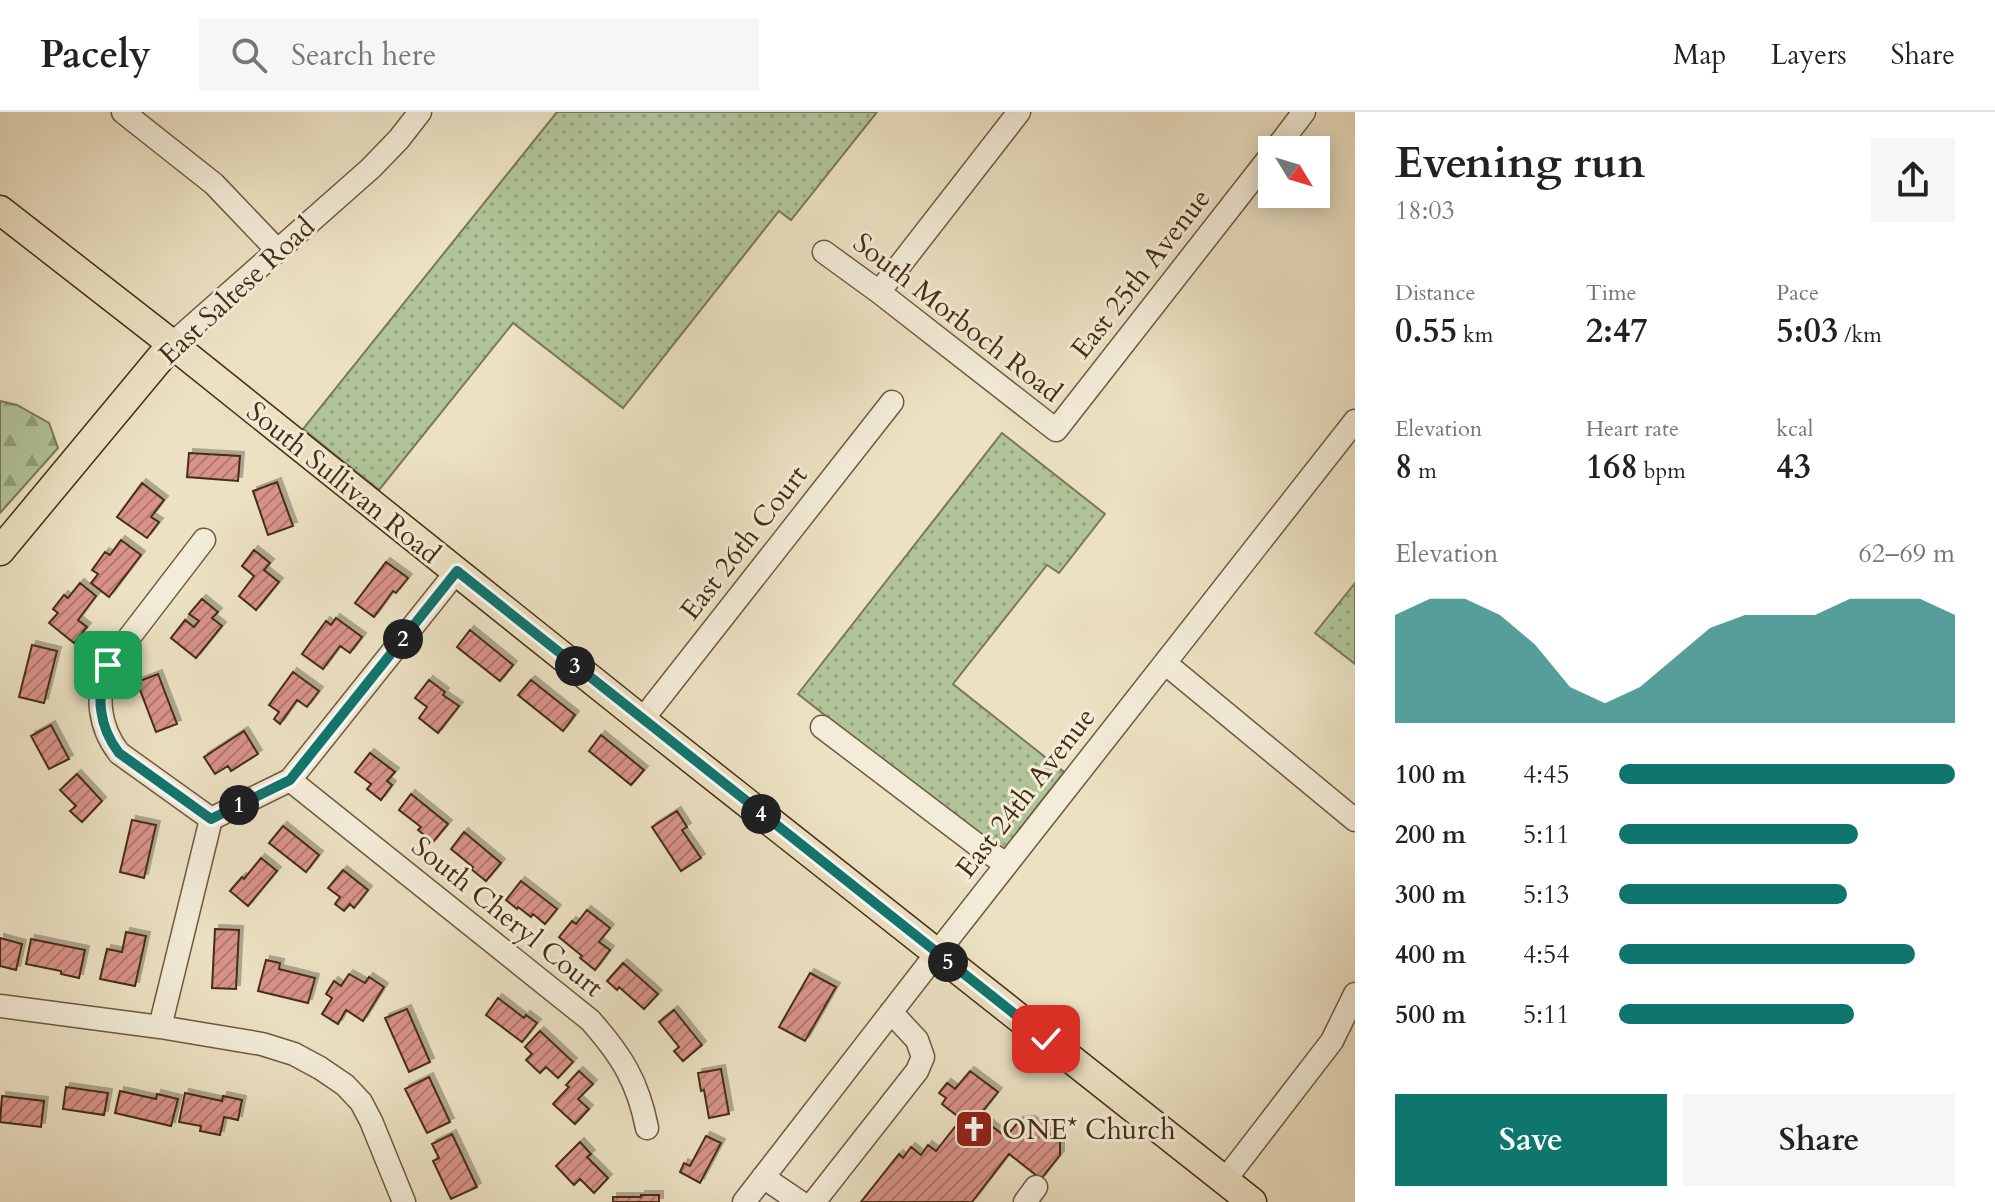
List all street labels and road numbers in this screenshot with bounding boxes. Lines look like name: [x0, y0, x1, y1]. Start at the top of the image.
street label: East 25th Avenue: [1062, 181, 1219, 367]
street label: East Saltese Road: [150, 208, 323, 373]
street label: South Morboch Road: [845, 224, 1070, 411]
street label: South Sullivan Road: [239, 393, 448, 573]
street label: East 26th Court: [671, 457, 816, 628]
street label: East 24th Avenue: [947, 700, 1104, 886]
street label: South Cheryl Court: [404, 828, 611, 1006]

